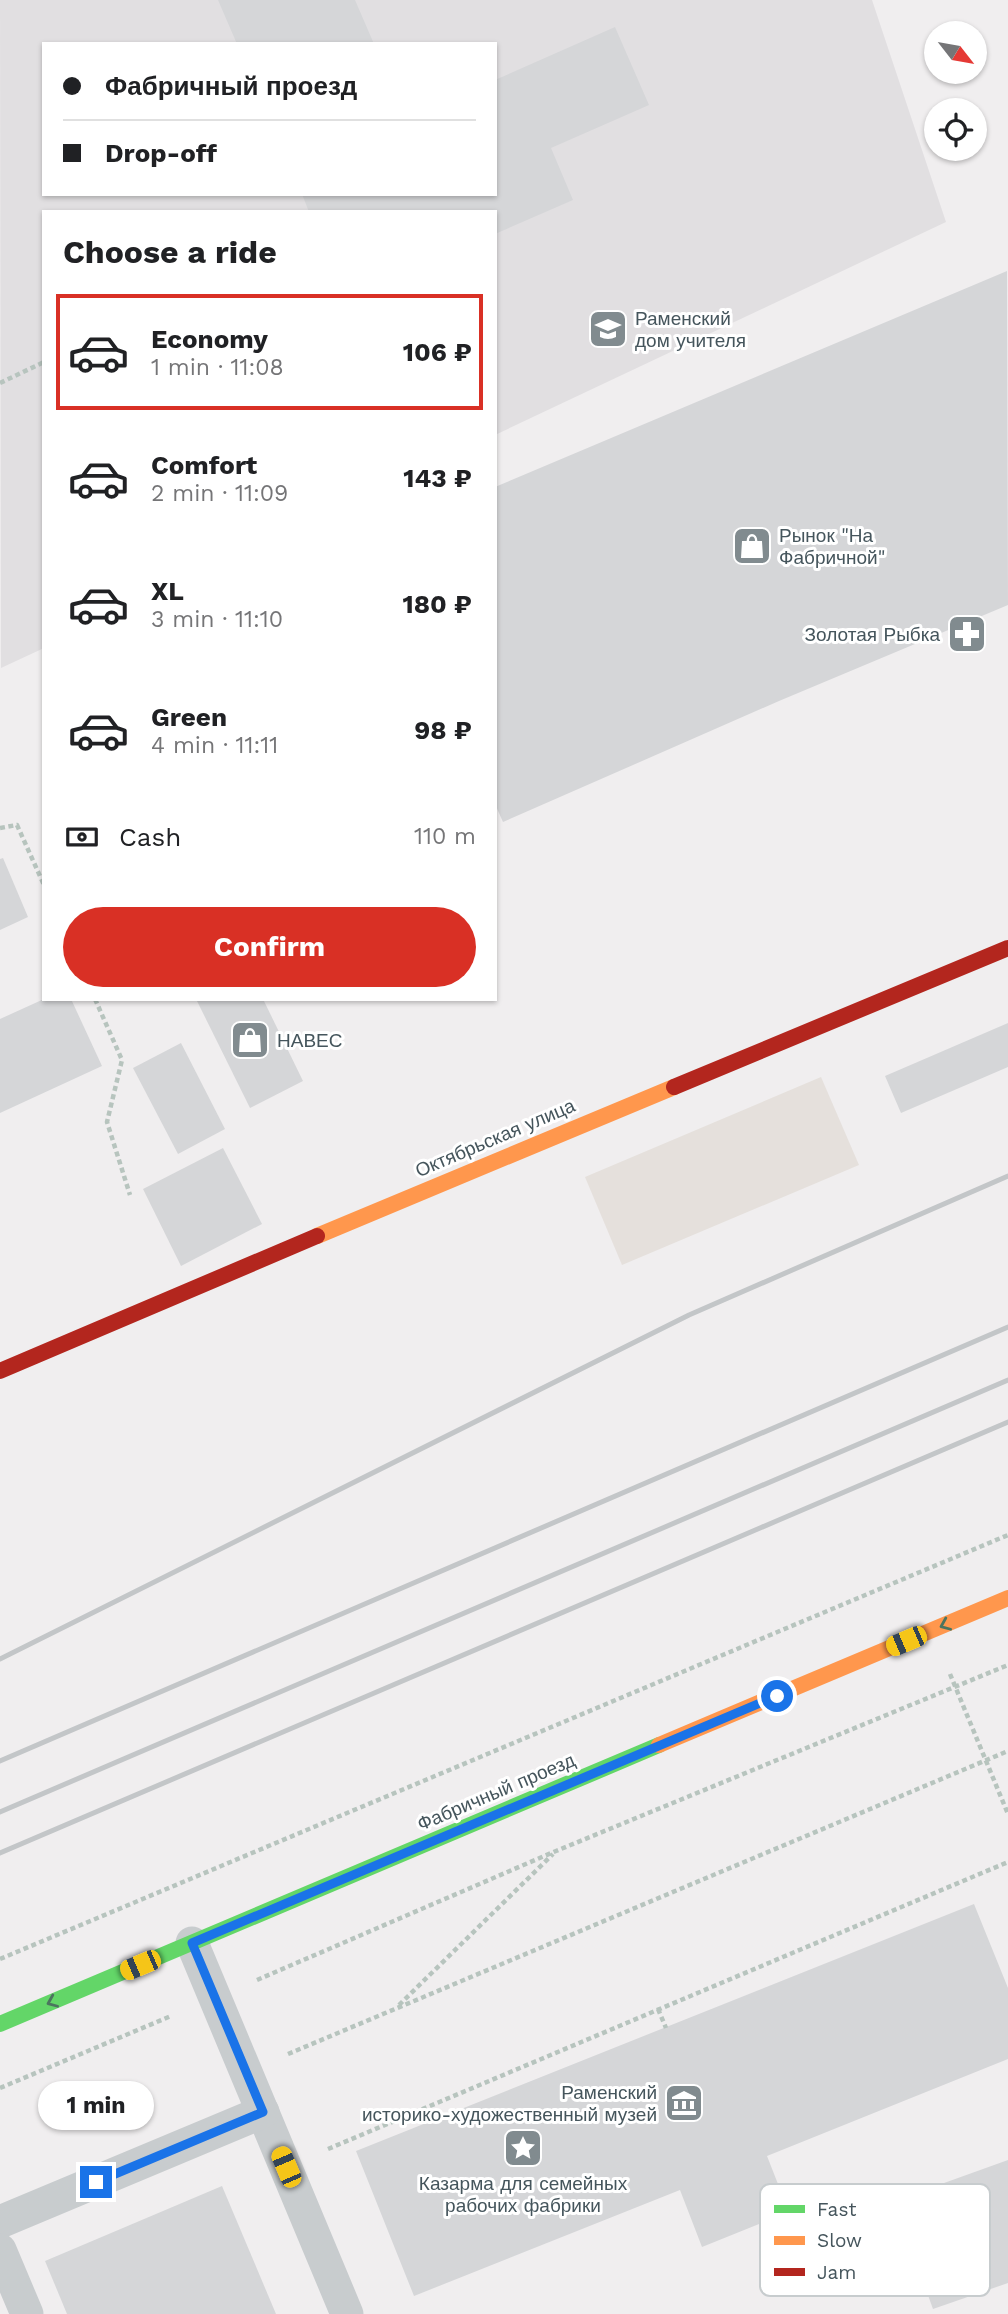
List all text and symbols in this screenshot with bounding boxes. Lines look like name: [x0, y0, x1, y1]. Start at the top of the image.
north arrow: [924, 21, 987, 84]
map controls: [924, 21, 987, 161]
text: Фабричный проезд: [105, 71, 357, 101]
button: locate: [924, 98, 987, 161]
text: Drop-off: [105, 138, 217, 168]
text: Choose a ride: [63, 233, 277, 271]
place label: Раменский дом учителя: [635, 307, 746, 352]
school or university icon: Раменский дом учителя: [587, 308, 629, 350]
icon: car: [67, 321, 130, 384]
text: Economy: [151, 324, 268, 354]
text: 106 ₽: [403, 337, 472, 367]
text: 1 min · 11:08: [151, 354, 284, 381]
icon: car: [67, 447, 130, 510]
text: Comfort: [151, 450, 257, 480]
text: 143 ₽: [403, 463, 472, 493]
text: 2 min · 11:09: [151, 480, 288, 507]
place label: Рынок "На Фабричной": [779, 524, 885, 569]
shop icon: Рынок "На Фабричной": [731, 525, 773, 567]
icon: car: [67, 573, 130, 636]
text: XL: [151, 576, 184, 606]
text: 180 ₽: [402, 589, 472, 619]
text: 3 min · 11:10: [151, 606, 283, 633]
pharmacy icon: Золотая Рыбка: [946, 613, 988, 655]
place label: Золотая Рыбка: [805, 623, 940, 646]
icon: car: [67, 699, 130, 762]
text: Green: [151, 702, 227, 732]
text: 98 ₽: [414, 715, 472, 745]
text: 4 min · 11:11: [151, 732, 278, 759]
icon: cash: [63, 818, 101, 856]
text: Cash: [119, 822, 181, 852]
text: 110 m: [414, 823, 476, 850]
button: Confirm: [63, 907, 476, 987]
shop icon: НАВЕС: [229, 1019, 271, 1061]
place label: НАВЕС: [277, 1029, 342, 1052]
street label: Октябрьская улица: [412, 1094, 579, 1182]
one-way arrow: [940, 1616, 952, 1630]
car: [883, 1623, 930, 1659]
route start: [761, 1680, 793, 1712]
street label: Фабричный проезд: [414, 1748, 578, 1836]
car: [117, 1947, 164, 1983]
one-way arrow: [47, 1994, 60, 2008]
callout: 1 min: [38, 2080, 154, 2130]
place label: Раменский историко-художественный музей: [362, 2081, 657, 2126]
museum icon: Раменский историко-художественный музей: [663, 2082, 705, 2124]
text: 1 min: [66, 2092, 126, 2119]
place icon: Казарма для семейных рабочих фабрики: [502, 2127, 544, 2169]
car: [269, 2144, 304, 2190]
route end: [80, 2166, 112, 2198]
place label: Казарма для семейных рабочих фабрики: [419, 2172, 628, 2217]
legend: [760, 2184, 990, 2296]
text: Fast: [817, 2198, 856, 2221]
text: Slow: [817, 2229, 862, 2252]
text: Jam: [817, 2261, 856, 2284]

